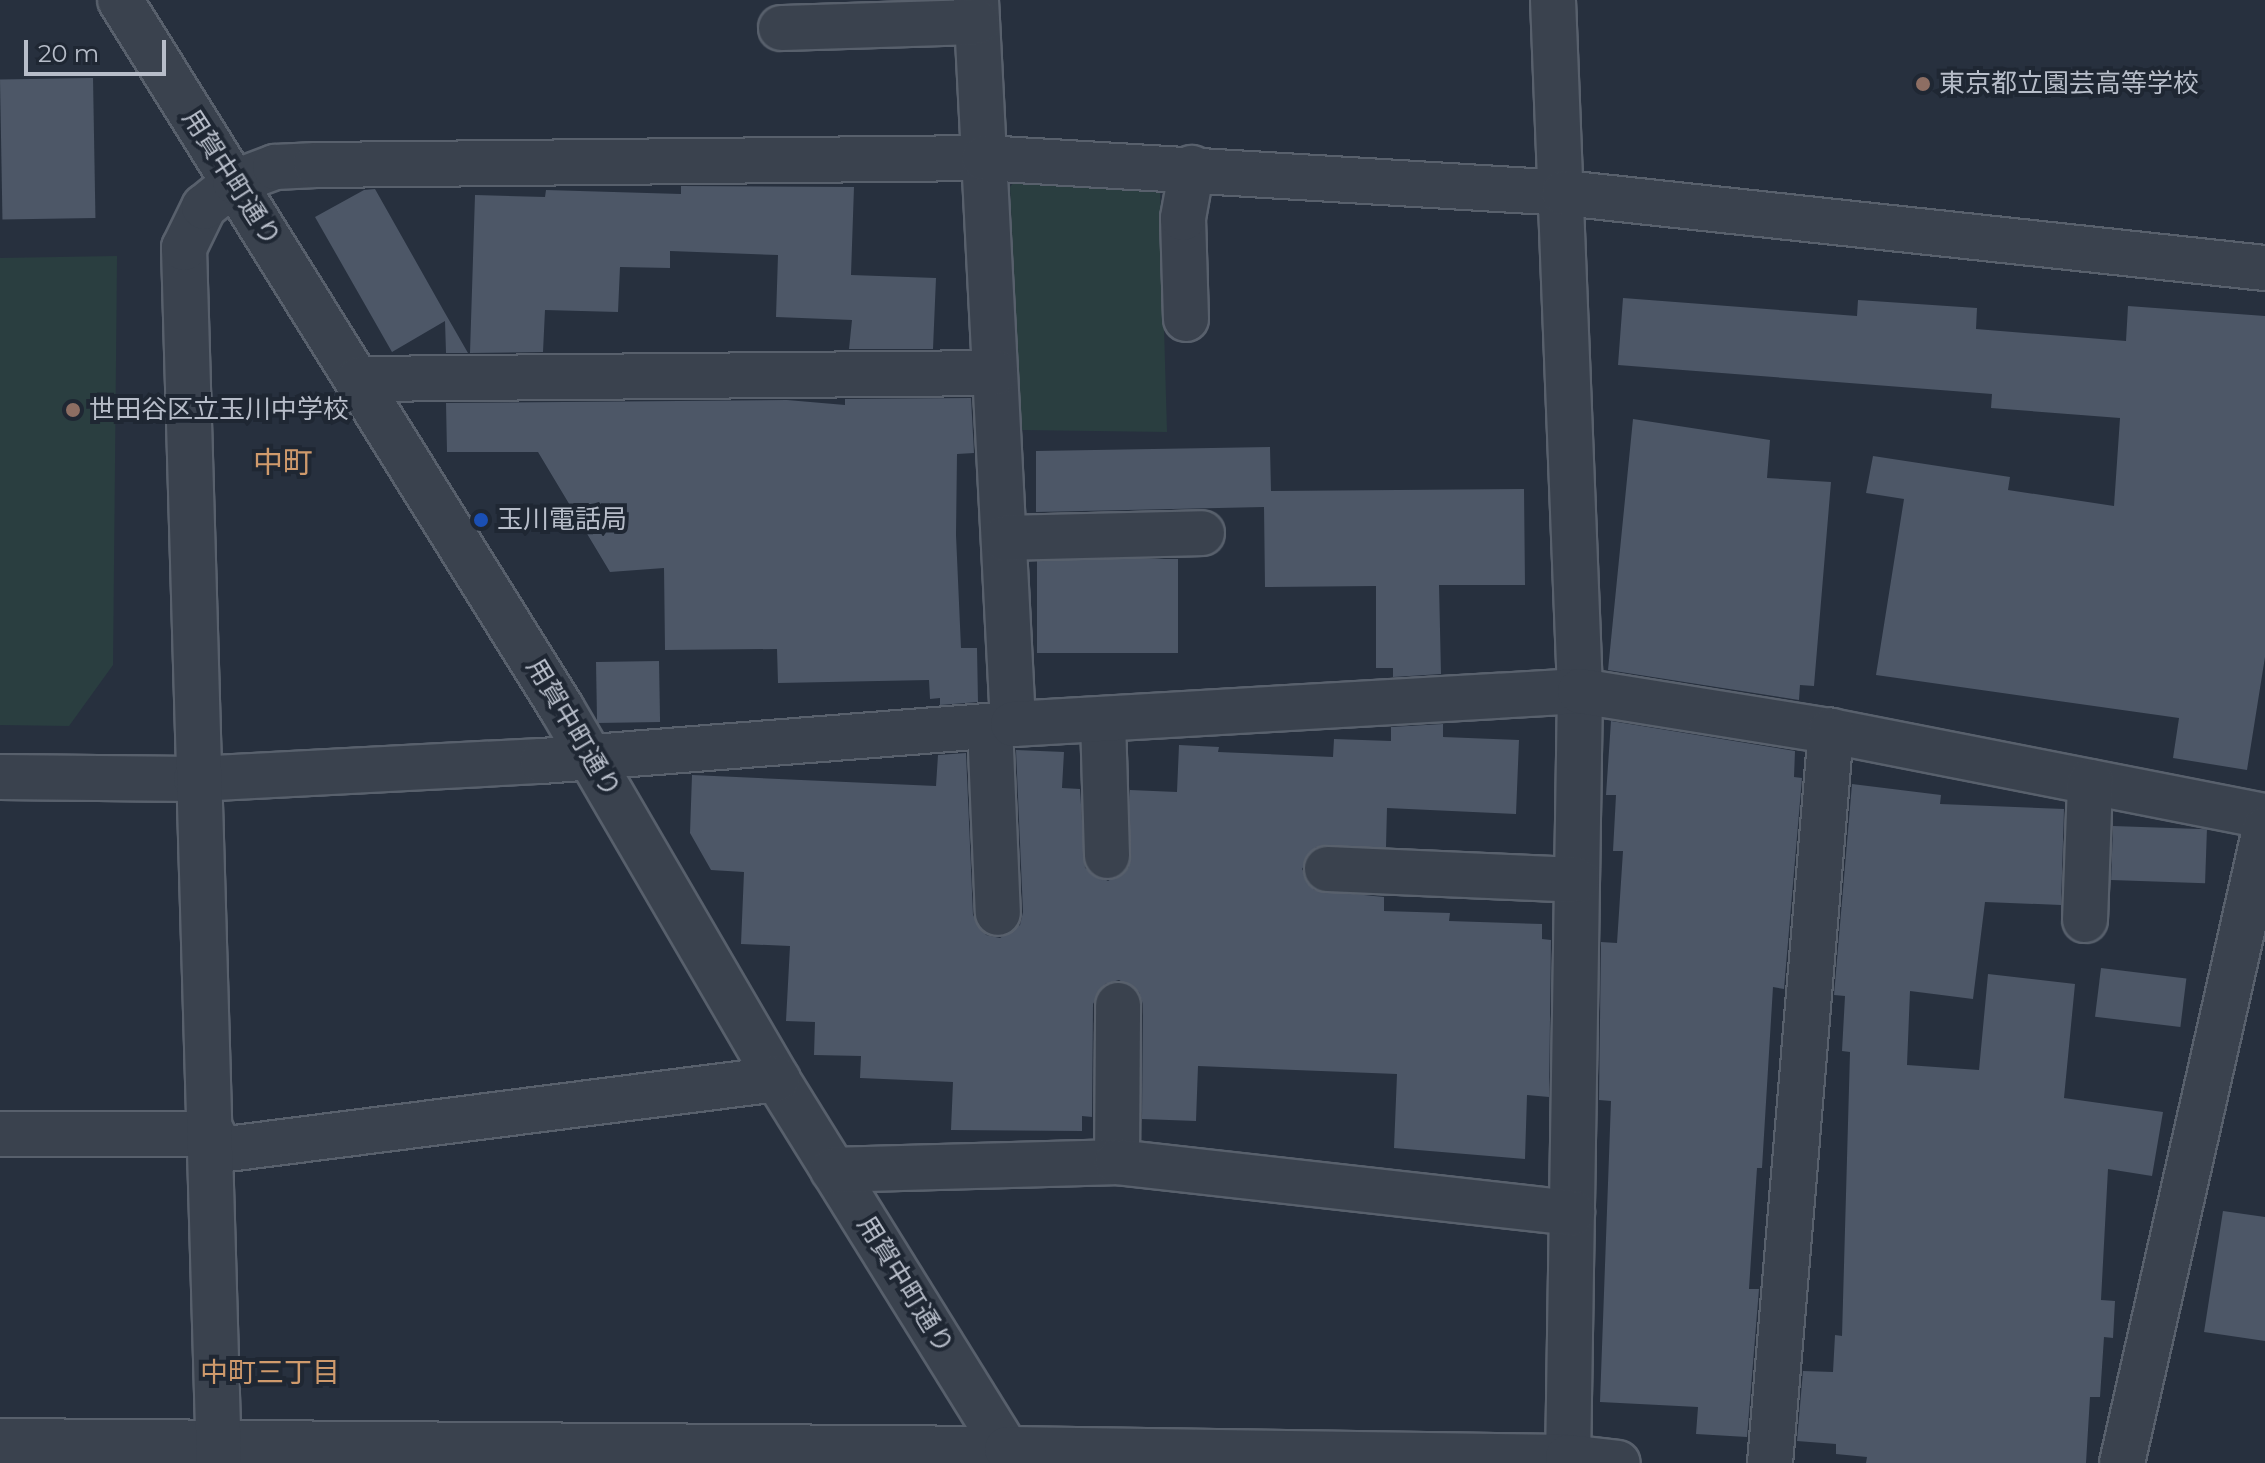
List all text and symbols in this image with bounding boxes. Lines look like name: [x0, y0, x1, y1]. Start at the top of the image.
scale bar: [28, 24, 170, 74]
text: 20 m: [38, 39, 99, 68]
place label: 東京都立園芸高等学校: [1939, 68, 2199, 100]
marker: 東京都立園芸高等学校: [1914, 75, 1932, 93]
street label: 用賀中町通り: [175, 104, 287, 252]
place label: 世田谷区立玉川中学校: [89, 394, 349, 426]
marker: 世田谷区立玉川中学校: [64, 401, 82, 419]
district label: 中町: [253, 445, 313, 481]
place label: 玉川電話局: [497, 504, 627, 536]
marker: 玉川電話局: [472, 511, 490, 529]
street label: 用賀中町通り: [519, 653, 627, 803]
street label: 用賀中町通り: [850, 1211, 960, 1359]
district label: 中町三丁目: [200, 1355, 340, 1389]

